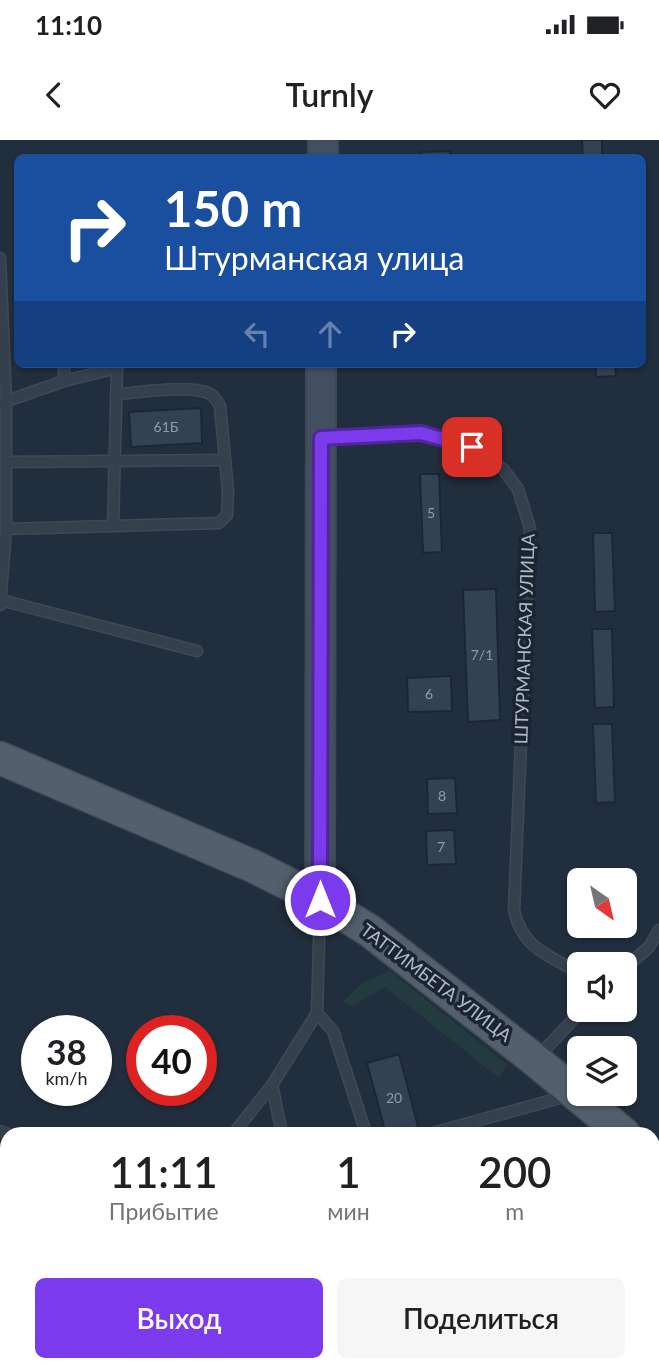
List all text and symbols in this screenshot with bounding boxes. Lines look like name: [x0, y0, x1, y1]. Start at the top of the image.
text: 11:10: [35, 9, 102, 41]
text: Turnly: [285, 75, 374, 114]
icon: back: [35, 76, 73, 114]
icon: heart: [586, 76, 624, 114]
text: 150 m: [164, 179, 302, 237]
icon: right: [49, 182, 140, 273]
text: Штурманская улица: [164, 238, 464, 277]
icon: left: [238, 315, 276, 353]
icon: ahead: [311, 315, 349, 353]
icon: right: [384, 315, 422, 353]
pin: [442, 417, 502, 477]
house number: 61Б: [154, 418, 179, 435]
icon: arrive: [453, 428, 491, 466]
house number: 5: [427, 504, 435, 521]
street label: ШТУРМАНСКАЯ УЛИЦА: [509, 532, 539, 745]
house number: 7/1: [471, 646, 493, 663]
house number: 6: [425, 685, 433, 702]
house number: 8: [438, 787, 446, 804]
house number: 7: [437, 838, 445, 855]
position arrow: [283, 863, 357, 937]
north arrow: [567, 868, 637, 938]
map controls: [567, 868, 637, 1106]
street label: ТАТТИМБЕТА УЛИЦА: [357, 918, 517, 1047]
button: sound: [567, 952, 637, 1022]
speed limit sign: 40: [126, 1015, 217, 1106]
text: 38: [46, 1030, 87, 1072]
button: layers: [567, 1036, 637, 1106]
text: km/h: [45, 1067, 88, 1089]
house number: 20: [386, 1089, 402, 1106]
text: 11:11: [110, 1147, 218, 1197]
text: 1: [336, 1147, 361, 1197]
text: 200: [478, 1147, 551, 1197]
text: Прибытие: [109, 1197, 219, 1225]
text: мин: [327, 1197, 370, 1225]
text: m: [505, 1197, 524, 1225]
button: Выход: [35, 1278, 323, 1358]
button: Поделиться: [337, 1278, 625, 1358]

